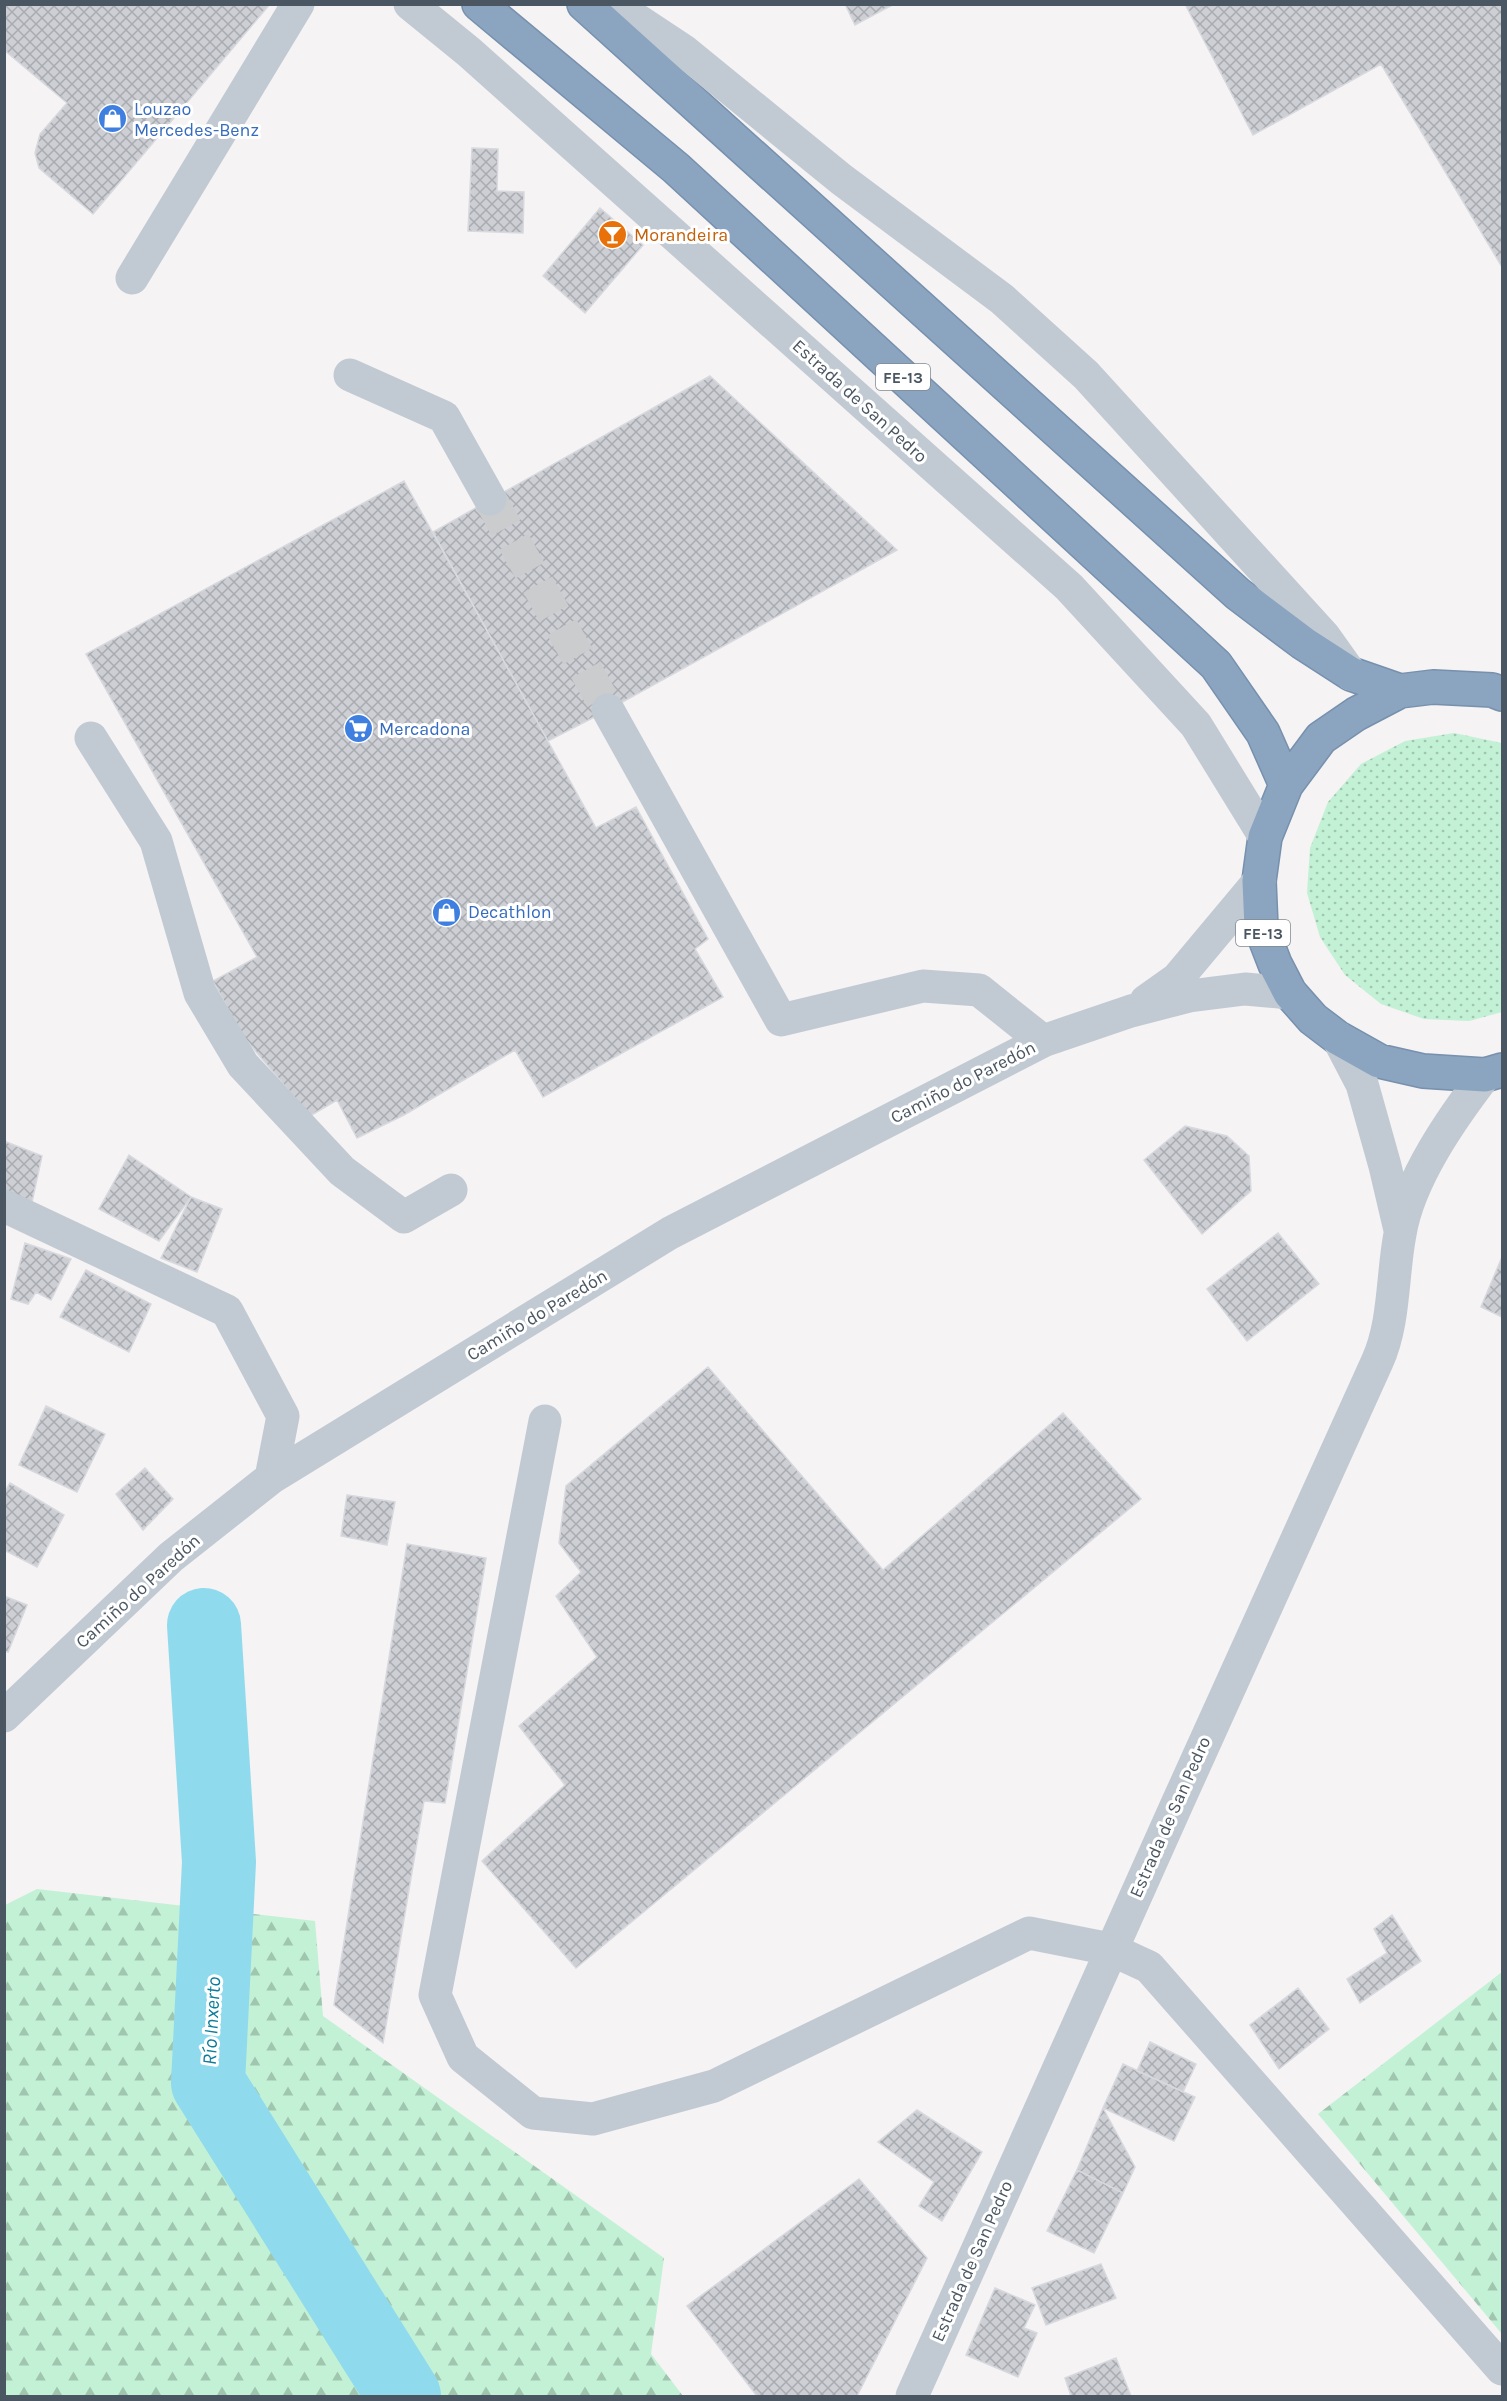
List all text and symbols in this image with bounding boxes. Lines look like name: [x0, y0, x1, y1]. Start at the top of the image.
place label: Louzao Mercedes-Benz: [134, 98, 259, 141]
shop icon: Louzao Mercedes-Benz: [97, 103, 129, 135]
bar icon: Morandeira: [597, 219, 629, 251]
place label: Morandeira: [634, 224, 728, 246]
street label: Estrada de San Pedro: [788, 335, 932, 467]
road number: FE-13: [876, 364, 930, 390]
supermarket icon: Mercadona: [342, 713, 374, 745]
place label: Mercadona: [379, 718, 470, 740]
shop icon: Decathlon: [431, 896, 463, 928]
place label: Decathlon: [468, 901, 552, 923]
road number: FE-13: [1236, 920, 1290, 946]
street label: Camiño do Paredón: [887, 1036, 1039, 1128]
street label: Camiño do Paredón: [463, 1264, 611, 1366]
street label: Camiño do Paredón: [71, 1529, 205, 1653]
street label: Estrada de San Pedro: [1125, 1733, 1215, 1901]
water label: Río Inxerto: [198, 1976, 225, 2066]
street label: Estrada de San Pedro: [927, 2177, 1017, 2345]

